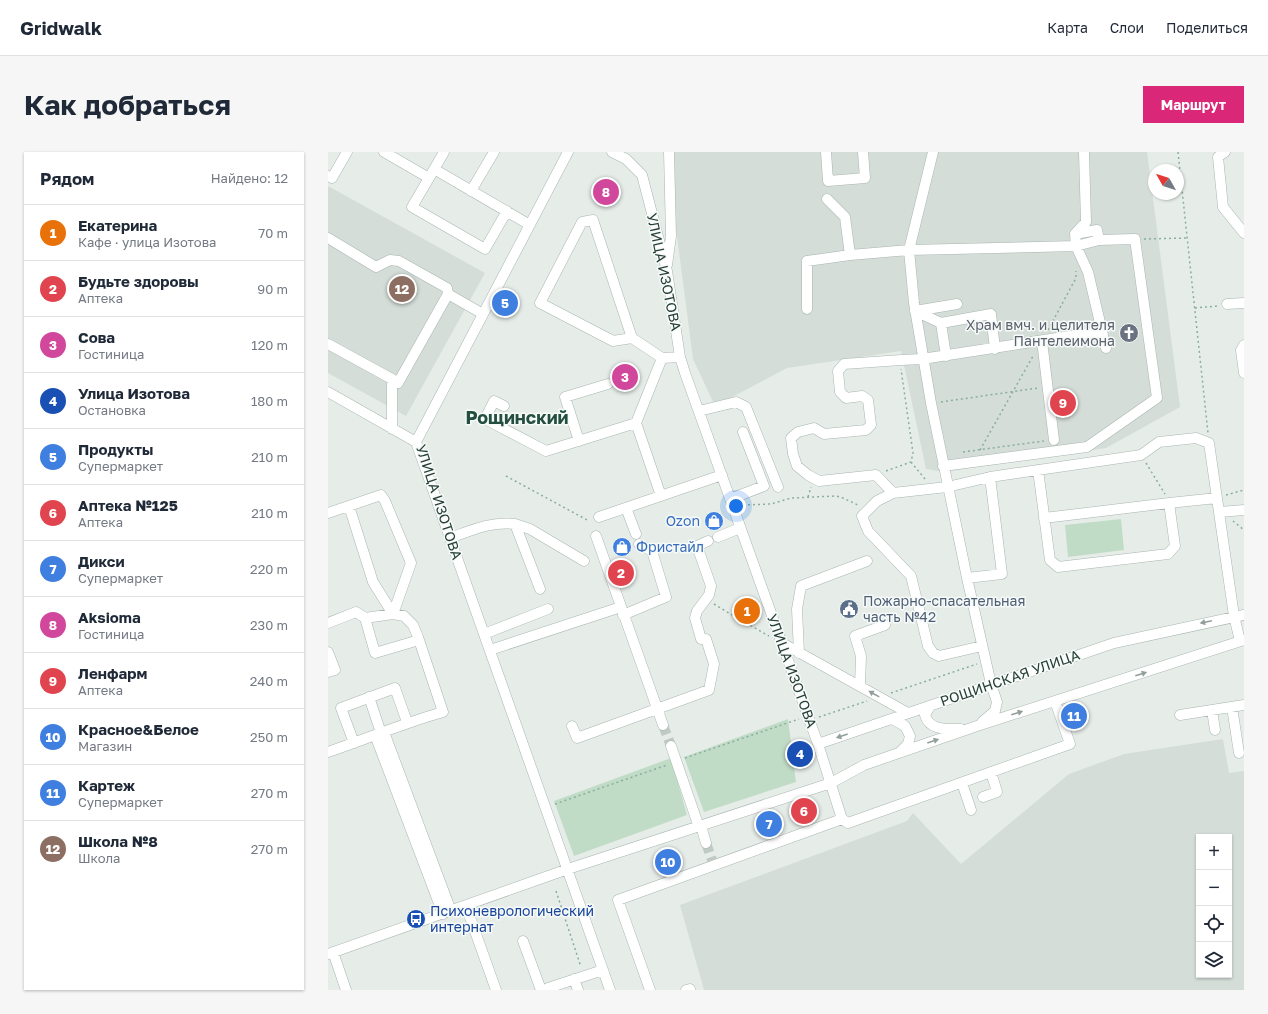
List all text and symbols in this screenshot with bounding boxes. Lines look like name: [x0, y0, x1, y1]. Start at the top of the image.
text: Gridwalk: [20, 16, 102, 39]
text: Карта: [1047, 19, 1088, 36]
text: Слои: [1110, 19, 1144, 36]
text: Поделиться: [1166, 19, 1248, 36]
button: Маршрут: [1143, 86, 1244, 123]
text: Как добраться: [24, 88, 231, 121]
north arrow: [1148, 164, 1184, 200]
text: Рядом: [40, 168, 94, 189]
text: Найдено: 12: [211, 170, 288, 186]
pin: 8: [593, 177, 619, 207]
street label: УЛИЦА ИЗОТОВА: [644, 211, 685, 333]
text: Екатерина: [78, 216, 157, 234]
text: 1: [50, 225, 56, 241]
text: 70 m: [258, 225, 288, 241]
text: Кафе · улица Изотова: [78, 234, 216, 250]
text: Будьте здоровы: [78, 272, 199, 290]
pin: 12: [389, 274, 415, 304]
text: 2: [49, 281, 57, 297]
text: 90 m: [257, 281, 288, 297]
pin: 5: [492, 288, 518, 318]
text: Аптека: [78, 290, 123, 306]
place label: Храм вмч. и целителя Пантелеимона: [966, 316, 1115, 349]
church icon: Храм вмч. и целителя Пантелеимона: [1118, 322, 1140, 344]
text: Сова: [78, 328, 115, 346]
text: 3: [49, 337, 57, 353]
text: 120 m: [251, 337, 288, 353]
text: Гостиница: [78, 346, 144, 362]
pin: 3: [612, 362, 638, 392]
text: Улица Изотова: [78, 384, 190, 402]
pin: 9: [1050, 388, 1076, 418]
text: 4: [49, 393, 57, 409]
text: 180 m: [251, 393, 288, 409]
text: Остановка: [78, 402, 146, 418]
district label: Рощинский: [465, 406, 569, 428]
text: Продукты: [78, 440, 153, 458]
street label: УЛИЦА ИЗОТОВА: [413, 442, 466, 562]
text: 5: [49, 449, 57, 465]
text: 210 m: [251, 449, 288, 465]
text: Супермаркет: [78, 458, 163, 474]
text: Аптека №125: [78, 496, 178, 514]
your location: [726, 496, 746, 516]
text: 6: [49, 505, 57, 521]
text: 210 m: [251, 505, 288, 521]
shop icon: Ozon: [703, 510, 725, 532]
place label: Ozon: [666, 512, 700, 529]
text: Аптека: [78, 514, 123, 530]
shop icon: Фристайл: [611, 536, 633, 558]
place label: Фристайл: [636, 538, 704, 555]
text: Дикси: [78, 552, 125, 570]
pin: 2: [608, 558, 634, 588]
text: 7: [49, 561, 57, 577]
text: 220 m: [250, 561, 288, 577]
text: Супермаркет: [78, 570, 163, 586]
place label: Пожарно-спасательная часть №42: [863, 592, 1025, 625]
pin: 1: [734, 596, 760, 626]
public building icon: Пожарно-спасательная часть №42: [838, 598, 860, 620]
text: Aksioma: [78, 608, 141, 626]
street label: УЛИЦА ИЗОТОВА: [764, 612, 821, 731]
text: 8: [49, 617, 57, 633]
text: 230 m: [250, 617, 288, 633]
one-way arrow: [1200, 620, 1212, 626]
text: Гостиница: [78, 626, 144, 642]
street label: РОЩИНСКАЯ УЛИЦА: [938, 645, 1082, 709]
text: Ленфарм: [78, 664, 147, 682]
one-way arrow: [1136, 670, 1148, 676]
text: 9: [49, 673, 57, 689]
text: 240 m: [250, 673, 288, 689]
text: Аптека: [78, 682, 123, 698]
one-way arrow: [868, 691, 880, 697]
pin: 11: [1061, 701, 1087, 731]
one-way arrow: [1012, 710, 1024, 716]
text: Красное&Белое: [78, 720, 199, 738]
text: 10: [45, 729, 61, 745]
text: 250 m: [250, 729, 288, 745]
one-way arrow: [836, 734, 848, 740]
text: Магазин: [78, 738, 132, 754]
one-way arrow: [927, 738, 939, 744]
pin: 4: [787, 739, 813, 769]
text: Картеж: [78, 776, 135, 794]
text: 11: [46, 785, 60, 801]
text: 270 m: [251, 785, 288, 801]
text: Супермаркет: [78, 794, 163, 810]
pin: 6: [791, 796, 817, 826]
pin: 7: [756, 809, 782, 839]
text: Школа №8: [78, 832, 158, 850]
map controls: [1196, 834, 1232, 978]
button: +: [1196, 834, 1232, 870]
text: 12: [46, 841, 60, 857]
text: 270 m: [251, 841, 288, 857]
pin: 10: [655, 847, 681, 877]
text: Школа: [78, 850, 120, 866]
button: −: [1196, 870, 1232, 906]
place label: Психоневрологический интернат: [430, 902, 594, 935]
button: locate: [1196, 906, 1232, 942]
bus stop icon: Психоневрологический интернат: [405, 908, 427, 930]
button: layers: [1196, 942, 1232, 978]

